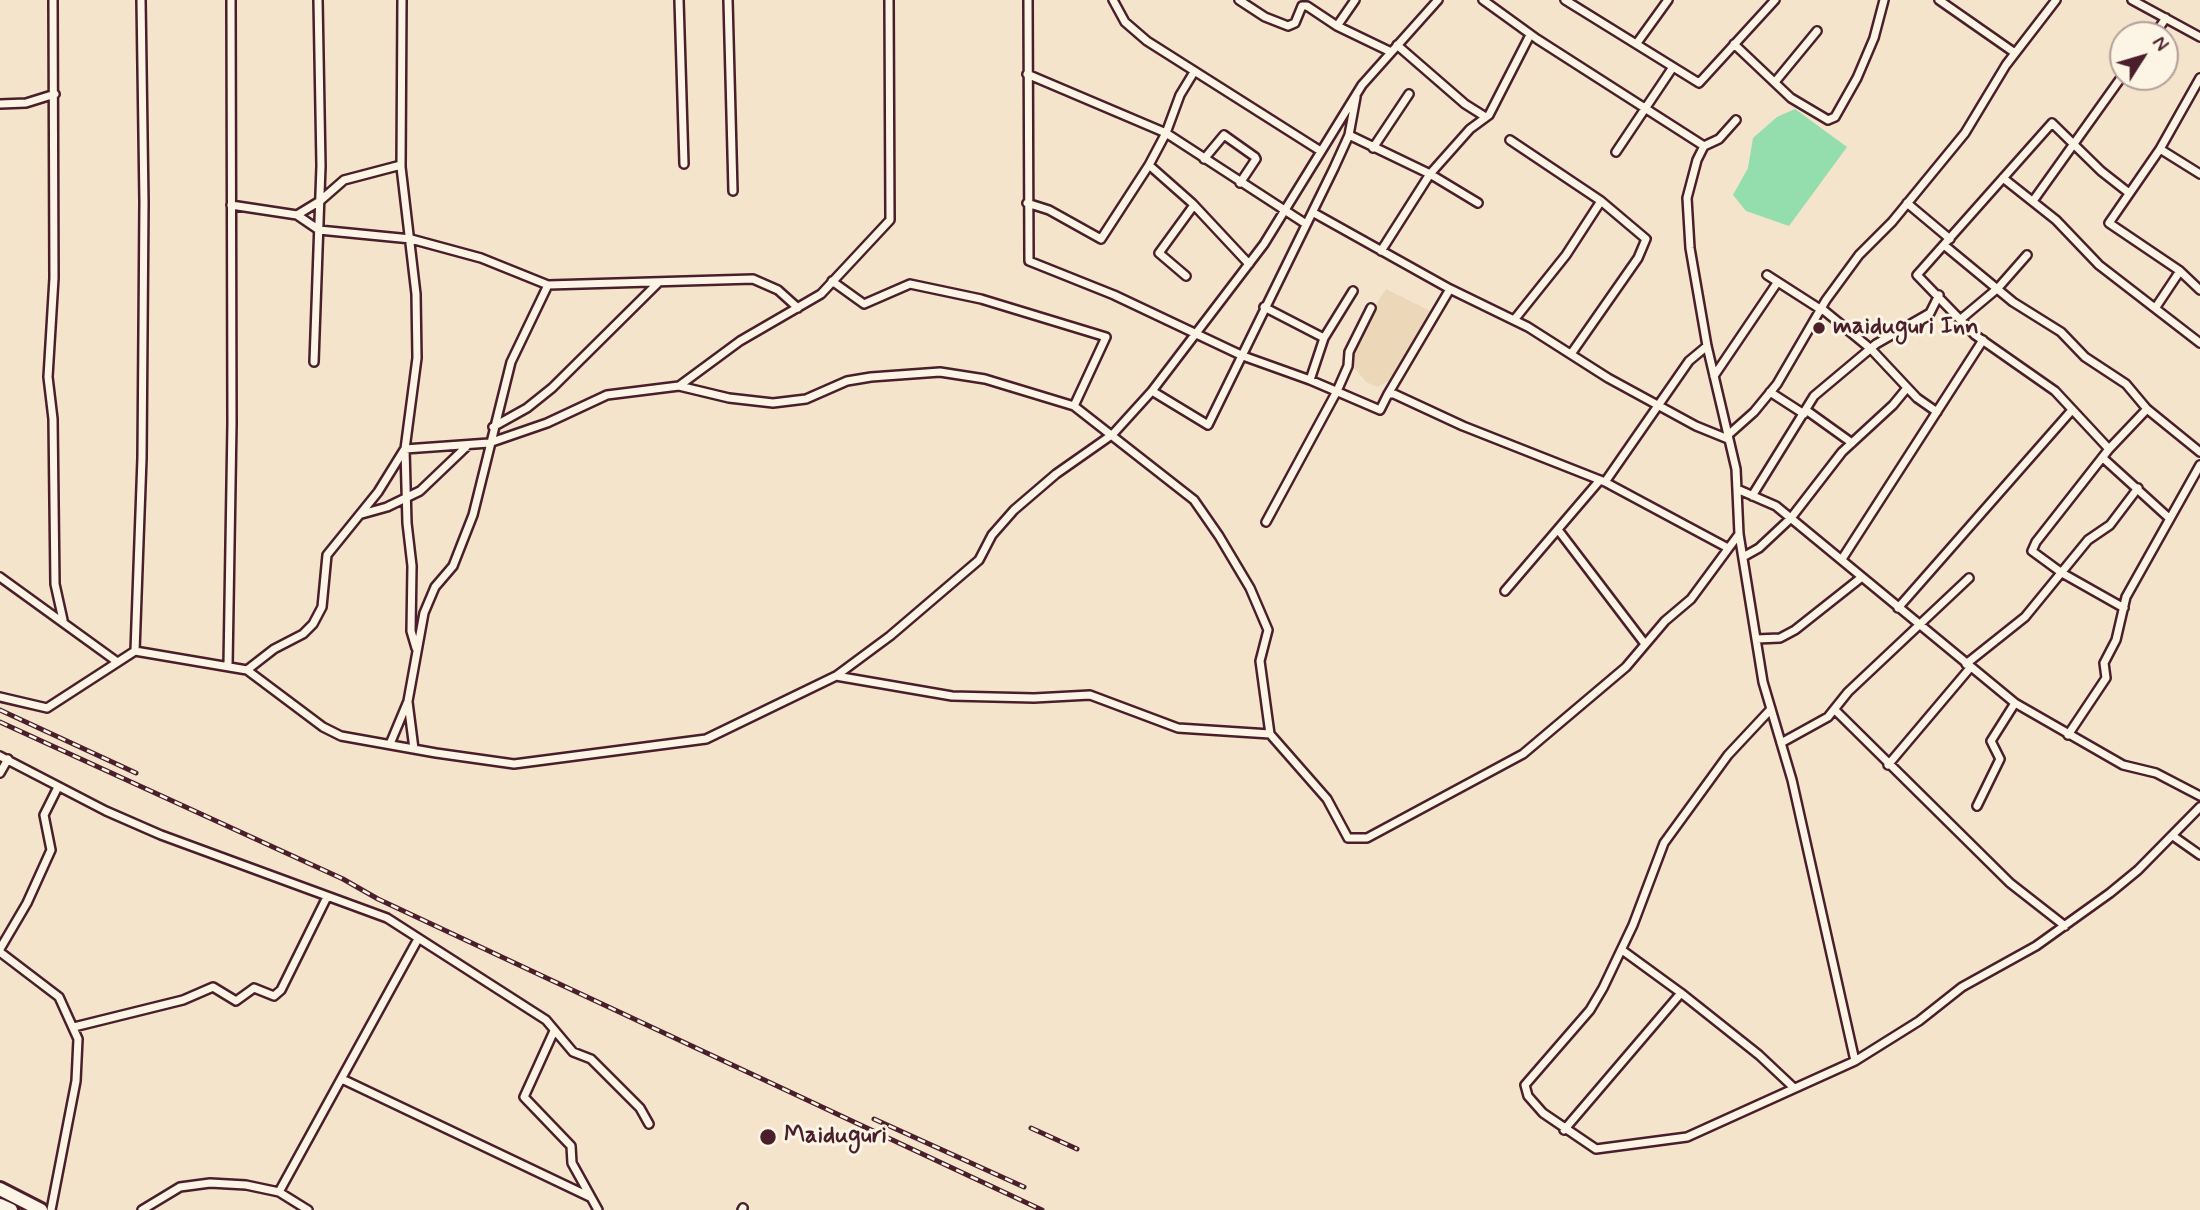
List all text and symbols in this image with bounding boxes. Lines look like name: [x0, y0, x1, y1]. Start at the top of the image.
north arrow: [2109, 21, 2179, 91]
text: N: [2146, 32, 2173, 57]
place label: maiduguri Inn: [1833, 314, 1979, 342]
marker: maiduguri Inn: [1811, 320, 1827, 336]
place label: Maiduguri: [784, 1123, 887, 1151]
marker: Maiduguri: [758, 1127, 778, 1147]

